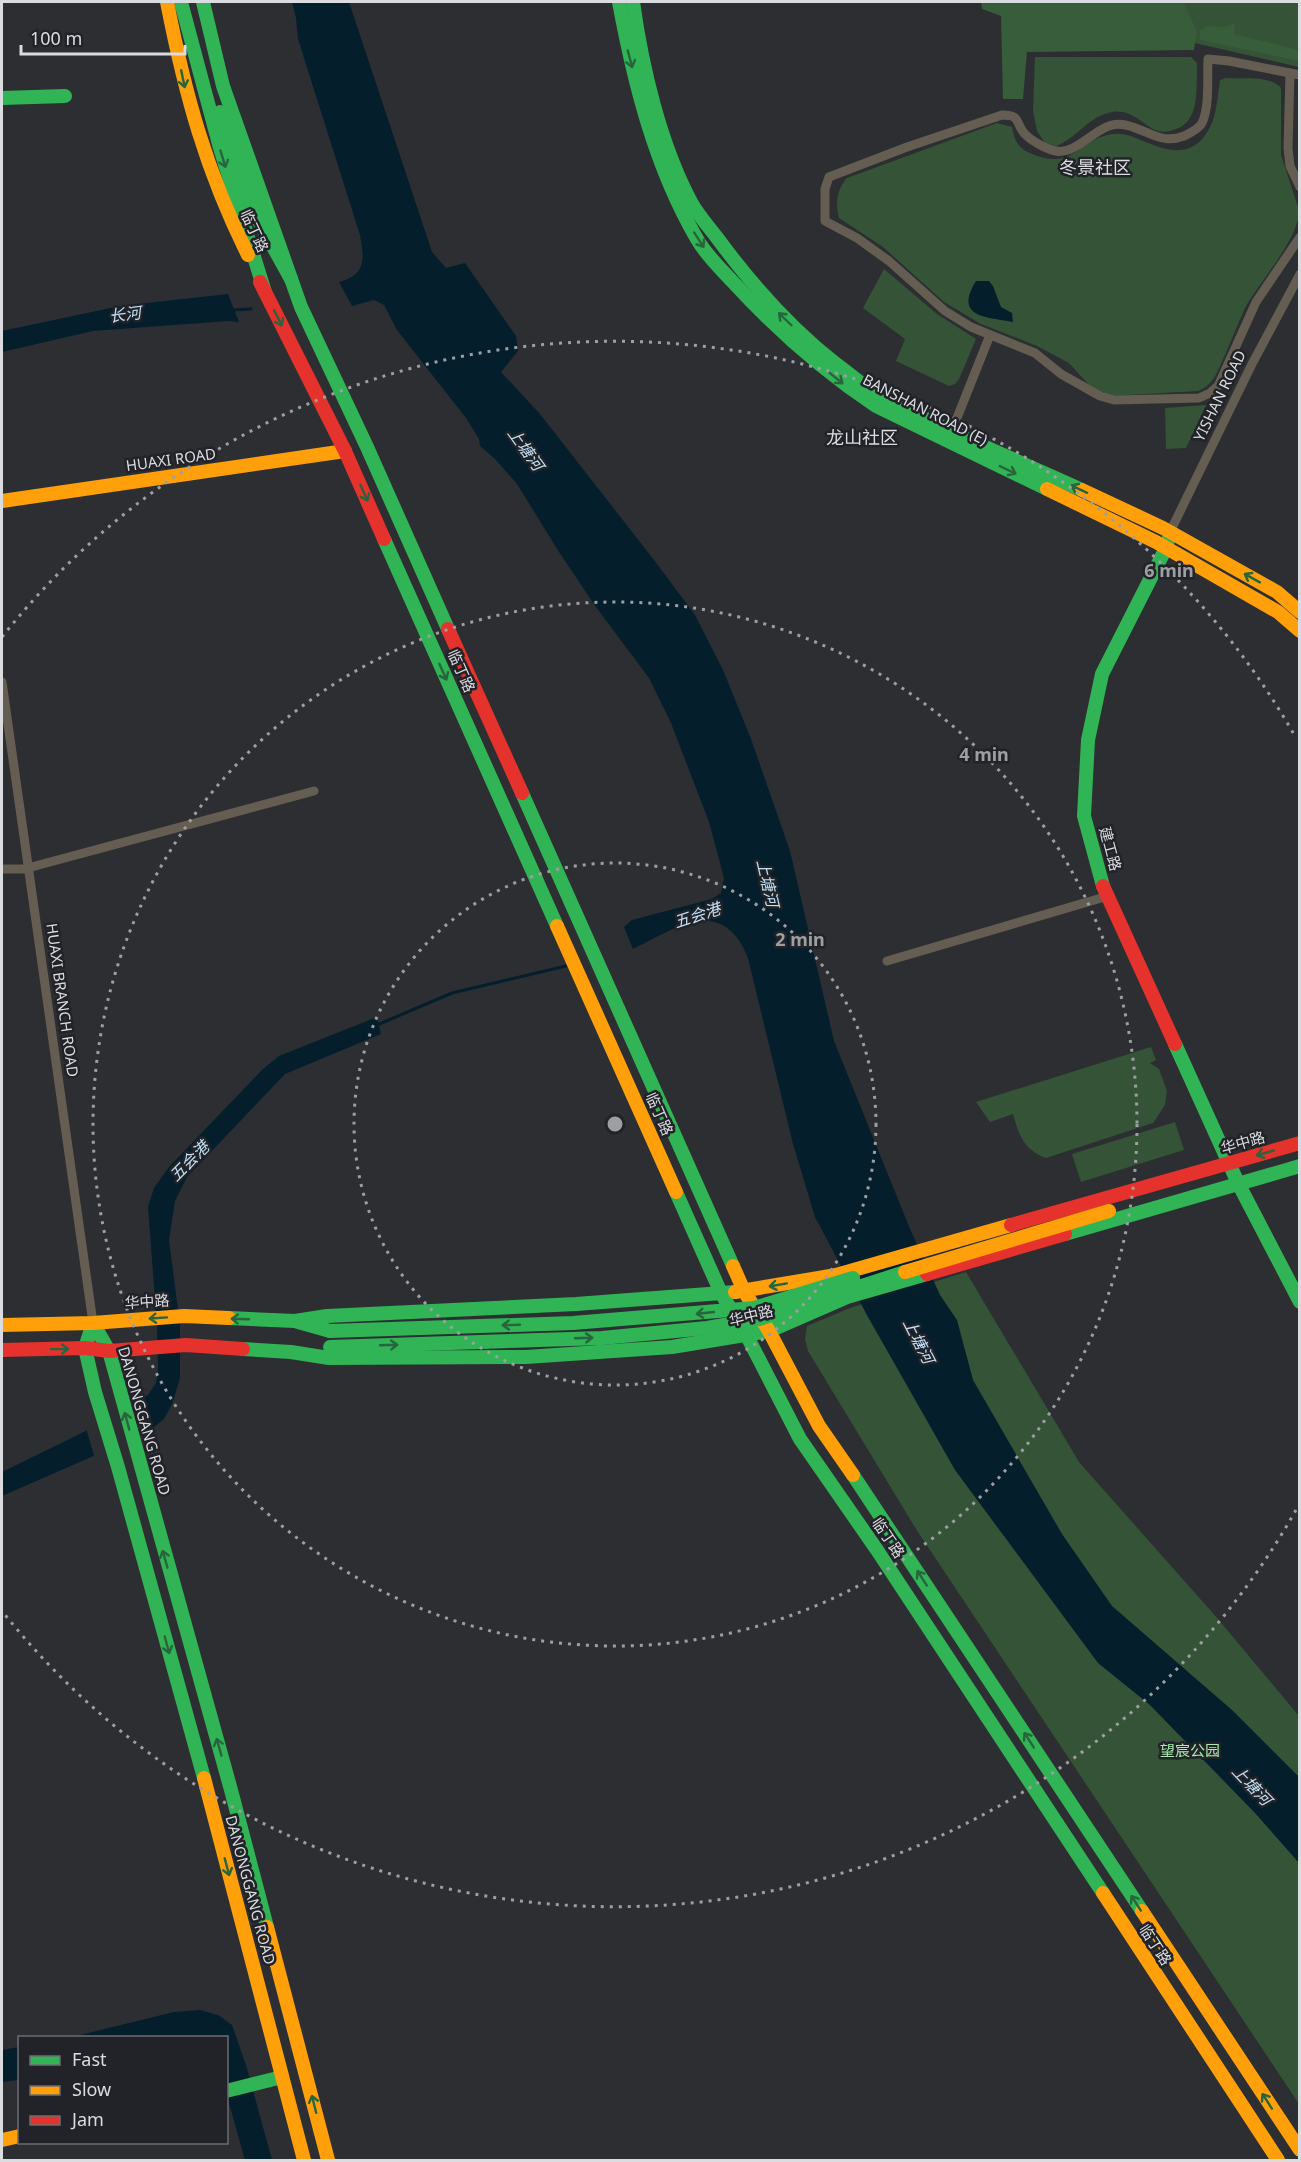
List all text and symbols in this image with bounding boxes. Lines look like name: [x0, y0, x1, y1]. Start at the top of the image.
scale bar: [21, 18, 184, 56]
text: 100 m: [30, 26, 82, 50]
one-way arrow: [624, 49, 636, 68]
one-way arrow: [178, 69, 189, 89]
one-way arrow: [218, 149, 229, 168]
district label: 冬景社区: [1059, 155, 1131, 179]
street label: 临丁路: [236, 206, 273, 255]
one-way arrow: [693, 232, 706, 249]
water label: 长河: [108, 301, 145, 327]
one-way arrow: [273, 309, 284, 327]
one-way arrow: [777, 311, 792, 326]
street label: YISHAN ROAD: [1188, 347, 1250, 444]
street label: BANSHAN ROAD (E): [860, 369, 991, 449]
one-way arrow: [828, 372, 844, 385]
water label: 上塘河: [503, 423, 551, 477]
district label: 龙山社区: [826, 425, 898, 449]
street label: HUAXI ROAD: [125, 443, 217, 475]
one-way arrow: [998, 464, 1016, 476]
one-way arrow: [1070, 483, 1088, 494]
one-way arrow: [359, 484, 370, 502]
text: 6 min: [1144, 558, 1194, 582]
one-way arrow: [1244, 572, 1261, 584]
street label: 临丁路: [444, 646, 480, 695]
one-way arrow: [438, 662, 450, 680]
text: 4 min: [959, 742, 1009, 766]
street label: 建工路: [1095, 824, 1126, 873]
water label: 上塘河: [752, 857, 785, 912]
water label: 五会港: [671, 897, 725, 933]
street label: HUAXI BRANCH ROAD: [42, 922, 84, 1078]
text: 2 min: [775, 927, 825, 951]
street label: 临丁路: [642, 1089, 678, 1138]
centre of rings: [605, 1114, 625, 1134]
street label: 华中路: [1218, 1126, 1267, 1158]
water label: 五会港: [164, 1135, 215, 1186]
one-way arrow: [1256, 1148, 1275, 1159]
one-way arrow: [769, 1280, 789, 1291]
street label: 华中路: [124, 1289, 170, 1313]
street label: 华中路: [726, 1300, 775, 1330]
one-way arrow: [696, 1308, 716, 1319]
one-way arrow: [148, 1313, 168, 1324]
one-way arrow: [230, 1313, 250, 1324]
water label: 上塘河: [898, 1315, 941, 1370]
one-way arrow: [501, 1319, 521, 1331]
one-way arrow: [573, 1333, 593, 1344]
one-way arrow: [378, 1339, 398, 1350]
one-way arrow: [49, 1343, 69, 1355]
street label: DANONGGANG ROAD: [114, 1344, 176, 1497]
one-way arrow: [121, 1412, 132, 1431]
street label: 临丁路: [868, 1513, 910, 1562]
one-way arrow: [159, 1550, 171, 1569]
one-way arrow: [916, 1570, 928, 1586]
one-way arrow: [162, 1635, 173, 1654]
one-way arrow: [1023, 1733, 1035, 1749]
one-way arrow: [212, 1738, 224, 1757]
park label: 望宸公园: [1160, 1740, 1220, 1760]
water label: 上塘河: [1227, 1760, 1279, 1812]
street label: DANONGGANG ROAD: [221, 1813, 281, 1967]
one-way arrow: [222, 1857, 233, 1876]
one-way arrow: [1130, 1895, 1143, 1912]
street label: 临丁路: [1135, 1920, 1176, 1969]
legend: [18, 2036, 228, 2144]
text: Fast: [72, 2047, 107, 2071]
text: Slow: [72, 2077, 111, 2101]
one-way arrow: [1261, 2093, 1273, 2110]
one-way arrow: [307, 2095, 319, 2114]
text: Jam: [70, 2107, 104, 2131]

